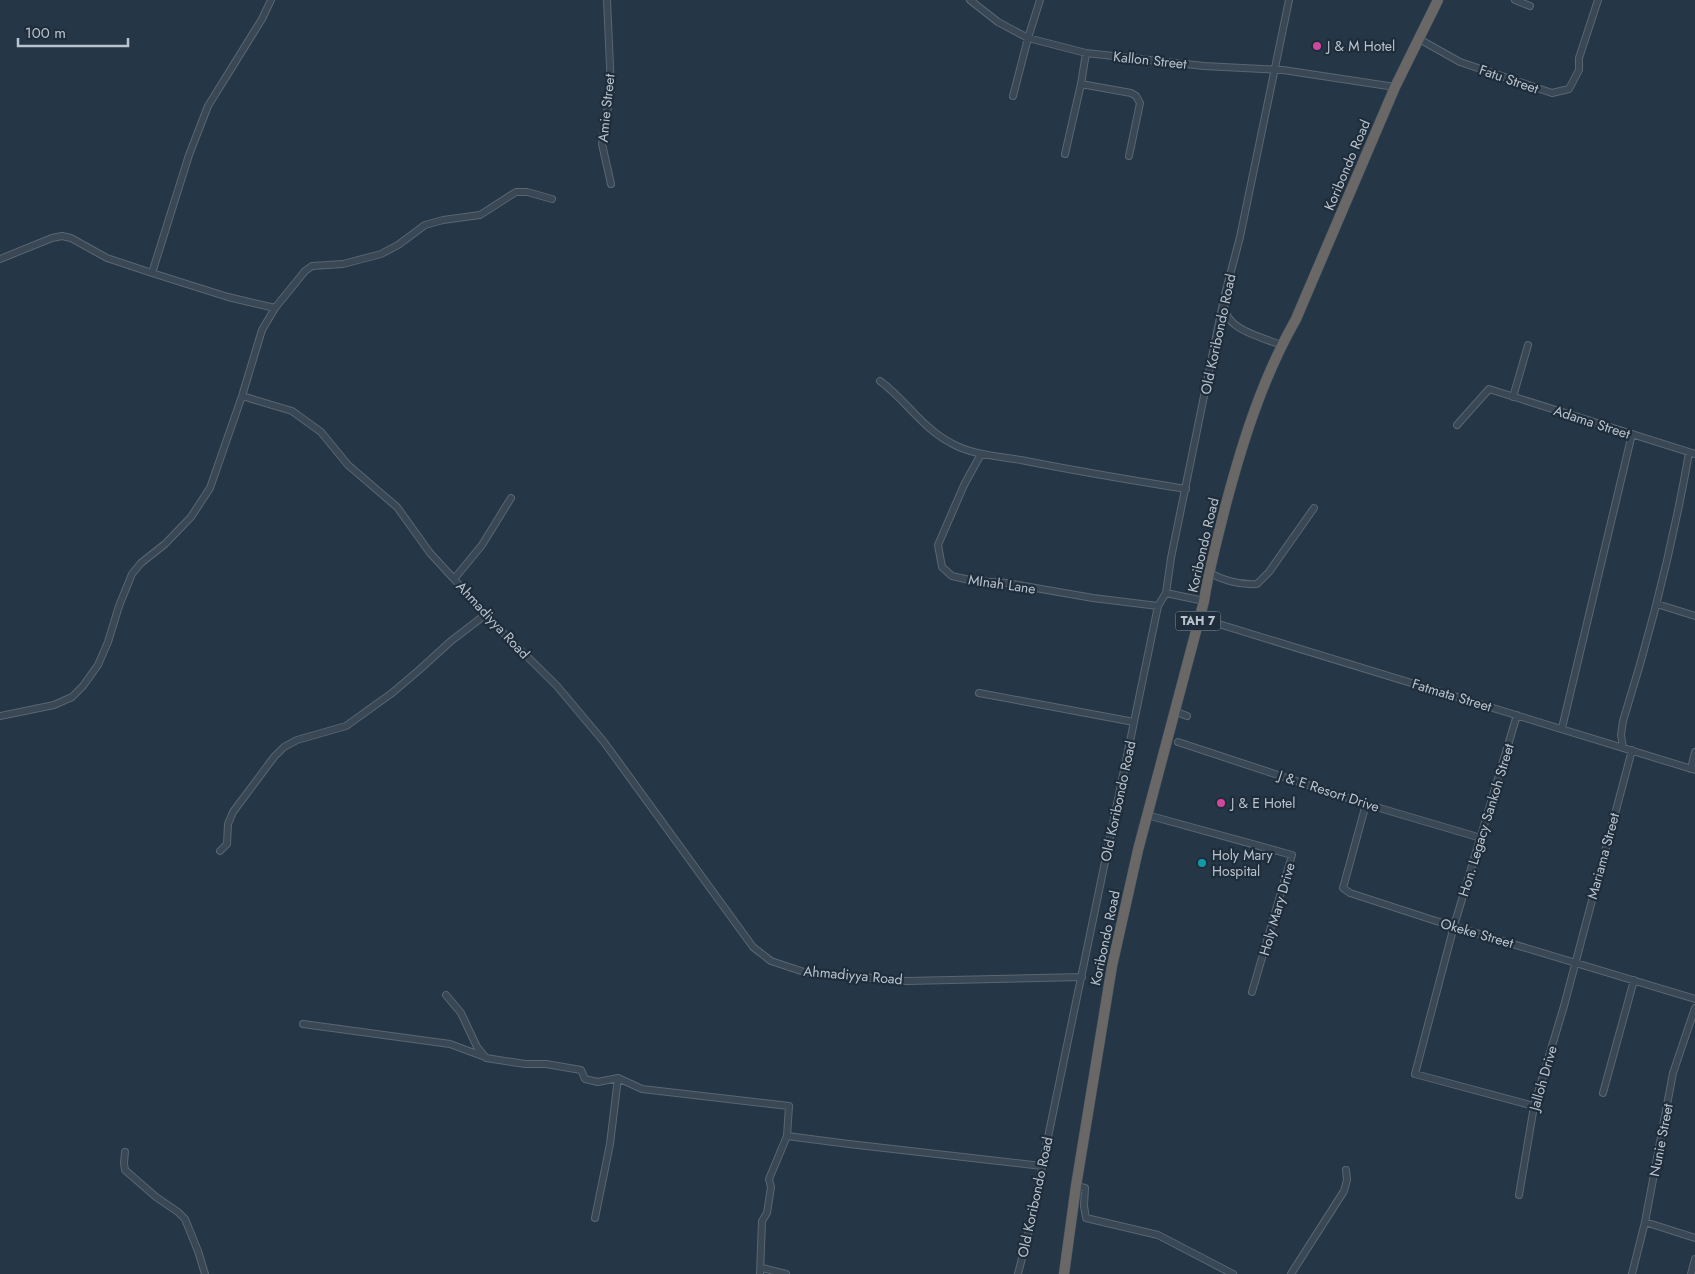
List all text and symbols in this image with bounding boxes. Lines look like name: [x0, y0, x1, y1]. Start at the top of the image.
scale bar: [18, 15, 128, 47]
text: 100 m: [25, 22, 66, 44]
place label: J & M Hotel: [1325, 36, 1395, 56]
marker: J & M Hotel: [1311, 40, 1323, 52]
street label: Kallon Street: [1112, 46, 1188, 74]
street label: Fatu Street: [1477, 60, 1542, 99]
street label: Amie Street: [592, 72, 620, 143]
street label: Koribondo Road: [1319, 117, 1375, 213]
street label: Old Koribondo Road: [1195, 272, 1241, 396]
street label: Adama Street: [1551, 400, 1633, 444]
street label: Koribondo Road: [1182, 496, 1224, 594]
street label: MInah Lane: [967, 569, 1037, 599]
street label: Ahmadiyya Road: [452, 577, 534, 663]
road number: TAH 7: [1176, 612, 1220, 630]
street label: Fatmata Street: [1410, 673, 1495, 717]
street label: Old Koribondo Road: [1095, 739, 1141, 863]
street label: Hon. Legacy Sankoh Street: [1453, 740, 1519, 899]
street label: J & E Resort Drive: [1274, 765, 1382, 817]
place label: J & E Hotel: [1229, 793, 1296, 813]
marker: J & E Hotel: [1215, 797, 1227, 809]
street label: Mariama Street: [1582, 810, 1624, 901]
place label: Holy Mary Hospital: [1212, 845, 1274, 881]
marker: Holy Mary Hospital: [1196, 857, 1208, 869]
street label: Holy Mary Drive: [1254, 860, 1300, 958]
street label: Koribondo Road: [1085, 889, 1125, 987]
street label: Okeke Street: [1438, 913, 1516, 953]
street label: Ahmadiyya Road: [802, 961, 904, 989]
street label: Jalloh Drive: [1524, 1043, 1562, 1115]
street label: Nunie Street: [1644, 1101, 1678, 1178]
street label: Old Koribondo Road: [1012, 1135, 1058, 1259]

